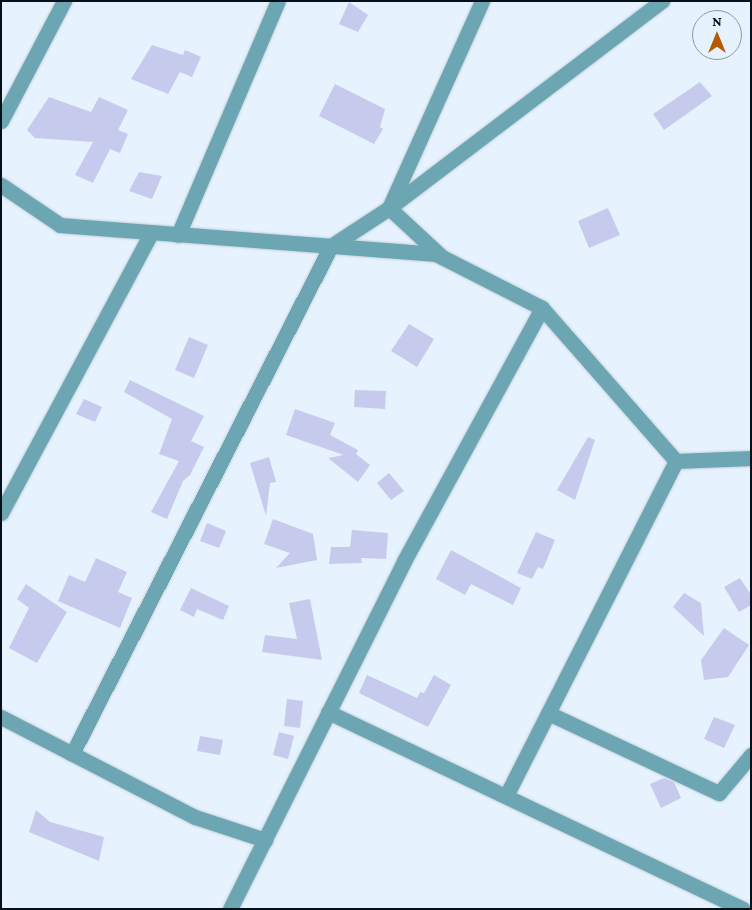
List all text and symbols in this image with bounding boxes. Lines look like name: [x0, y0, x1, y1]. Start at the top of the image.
north arrow: [692, 10, 742, 60]
text: N: [712, 13, 722, 29]

